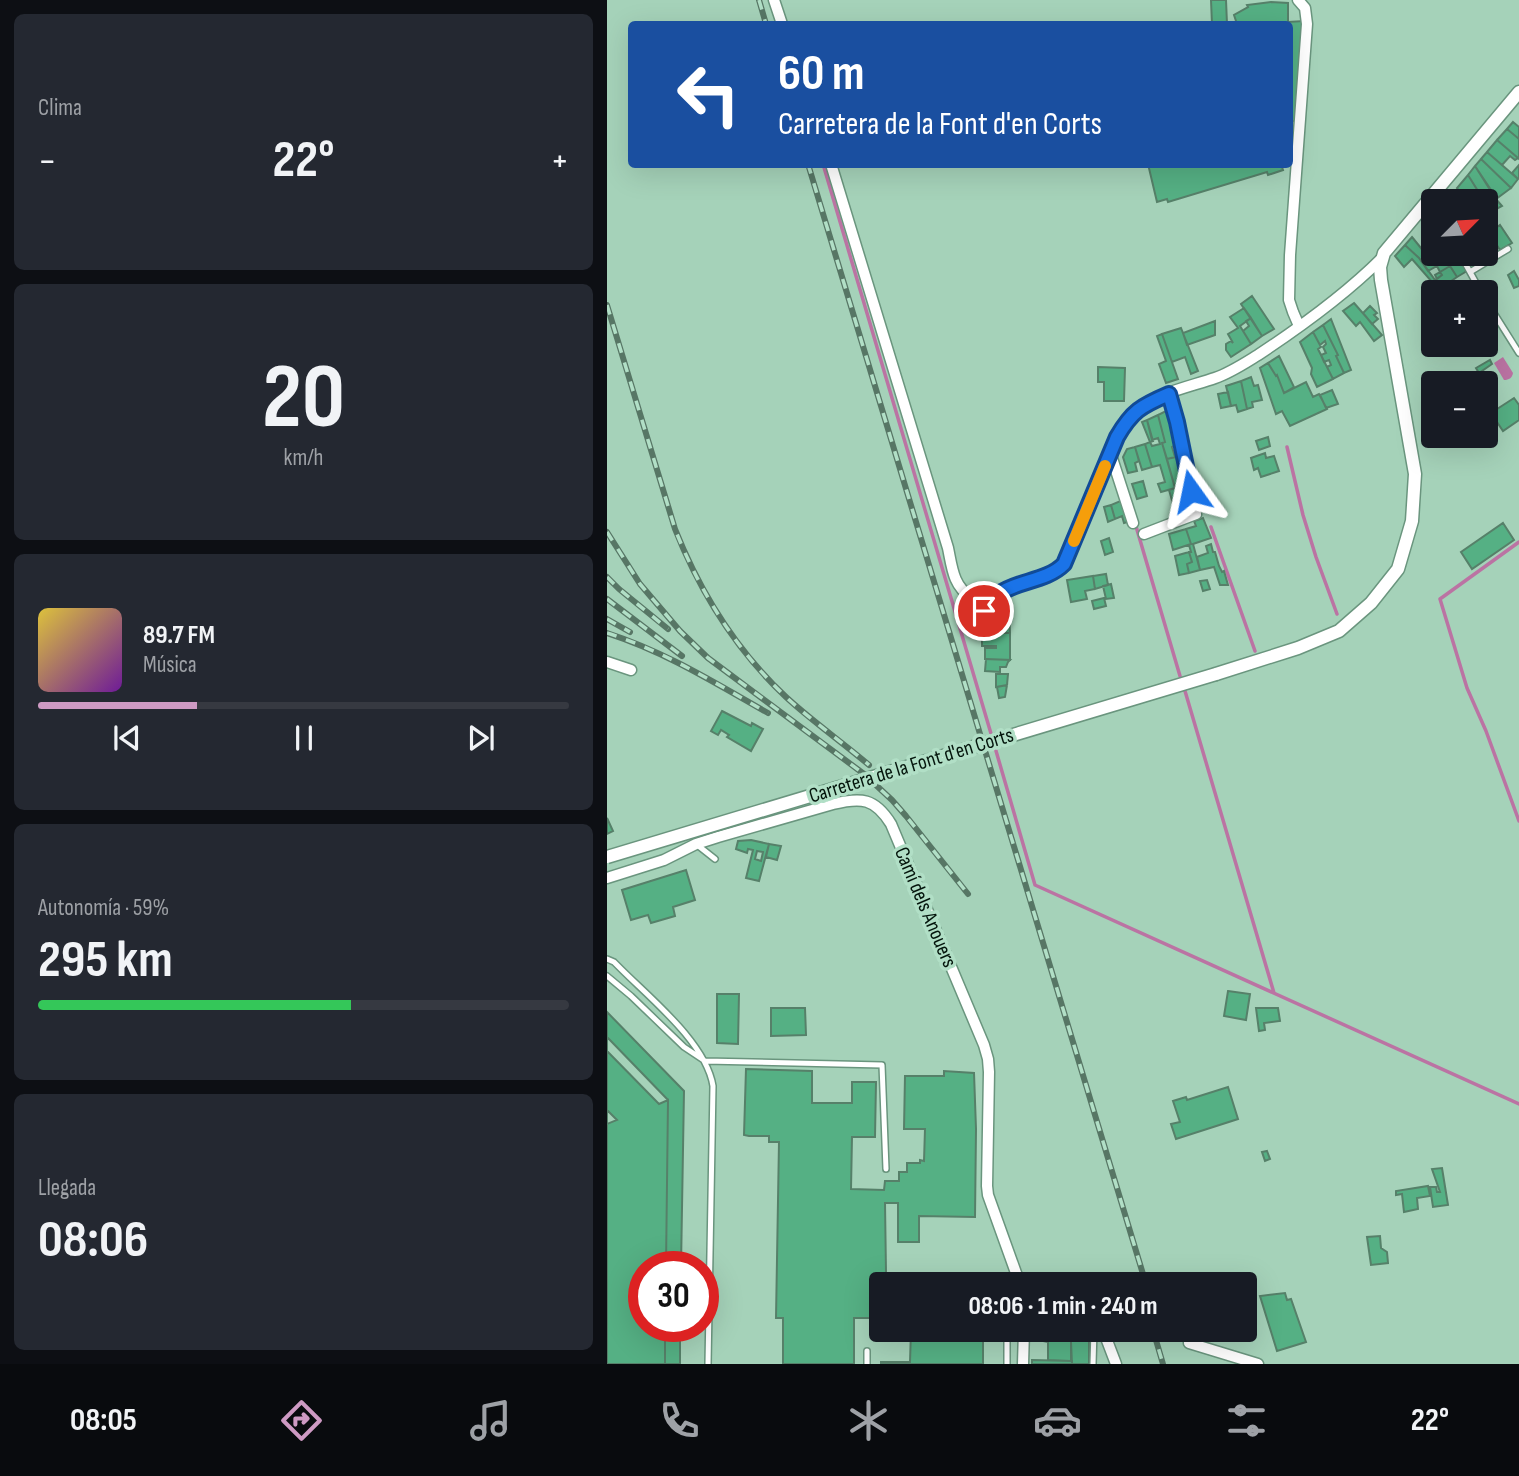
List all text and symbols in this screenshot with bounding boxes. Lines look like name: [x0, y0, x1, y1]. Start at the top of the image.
text: 60 m: [778, 45, 865, 104]
icon: left: [663, 49, 754, 140]
text: Clima: [38, 94, 82, 122]
text: Carretera de la Font d'en Corts: [778, 105, 1102, 144]
text: 22°: [272, 129, 335, 192]
text: −: [38, 139, 57, 184]
text: +: [550, 139, 569, 184]
north arrow: [1421, 189, 1498, 266]
map controls: [1421, 189, 1498, 448]
button: +: [1421, 280, 1498, 357]
text: 20: [262, 344, 345, 453]
button: −: [1421, 371, 1498, 448]
text: km/h: [284, 444, 323, 472]
position arrow: [1154, 454, 1228, 528]
pin: [954, 581, 1014, 641]
icon: arrive: [965, 592, 1003, 630]
text: 89.7 FM: [143, 620, 215, 651]
text: Música: [143, 651, 197, 679]
icon: previous: [108, 719, 146, 757]
icon: pause: [285, 719, 323, 757]
icon: next: [462, 719, 500, 757]
street label: Carretera de la Font d'en Corts: [806, 722, 1016, 809]
street label: Camí dels Anouers: [889, 843, 962, 971]
text: Autonomía · 59%: [38, 894, 169, 922]
text: 295 km: [38, 929, 173, 992]
text: Llegada: [38, 1174, 96, 1202]
text: 08:06: [38, 1209, 148, 1272]
speed limit sign: 30: [628, 1251, 719, 1342]
text: 08:06 · 1 min · 240 m: [968, 1291, 1158, 1322]
icon: directions: [277, 1396, 326, 1445]
icon: music: [466, 1396, 515, 1445]
icon: phone: [655, 1396, 704, 1445]
icon: climate: [844, 1396, 893, 1445]
icon: car: [1033, 1396, 1082, 1445]
icon: filters: [1222, 1396, 1271, 1445]
text: 08:05: [70, 1401, 137, 1440]
text: 22°: [1411, 1401, 1449, 1440]

